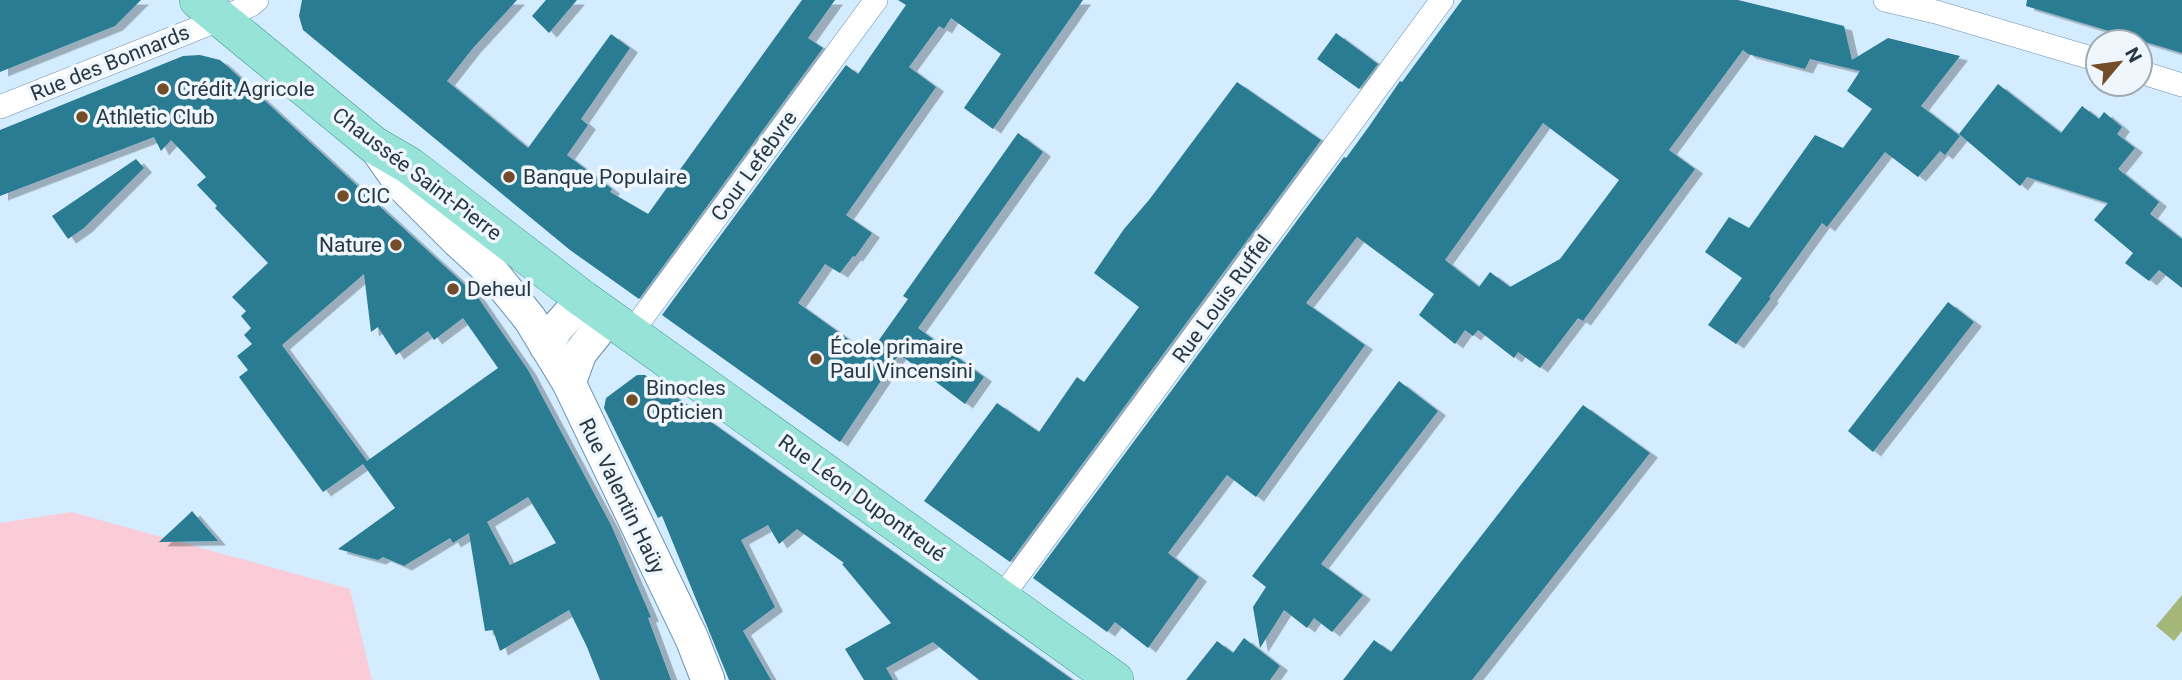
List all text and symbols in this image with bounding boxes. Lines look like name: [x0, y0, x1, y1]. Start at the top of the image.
street label: Rue des Bonnards: [27, 20, 193, 106]
north arrow: [2084, 28, 2154, 98]
text: N: [2120, 44, 2147, 66]
place label: Crédit Agricole: [177, 77, 315, 101]
marker: Crédit Agricole: [155, 81, 171, 97]
street label: Chaussée Saint-Pierre: [328, 103, 506, 245]
place label: Athletic Club: [96, 105, 215, 129]
street label: Cour Lefebvre: [706, 106, 802, 226]
marker: Athletic Club: [74, 109, 90, 125]
place label: Banque Populaire: [523, 165, 687, 189]
marker: Banque Populaire: [501, 169, 517, 185]
place label: CIC: [357, 184, 390, 208]
marker: CIC: [335, 188, 351, 204]
street label: Rue Louis Ruffel: [1168, 230, 1276, 368]
place label: Nature: [319, 233, 382, 257]
marker: Nature: [388, 237, 404, 253]
place label: Deheul: [467, 277, 531, 301]
marker: Deheul: [445, 281, 461, 297]
place label: École primaire Paul Vincensini: [830, 335, 973, 383]
marker: École primaire Paul Vincensini: [808, 351, 824, 367]
place label: Binocles Opticien: [646, 376, 726, 424]
marker: Binocles Opticien: [624, 392, 640, 408]
street label: Rue Valentin Haüy: [574, 414, 670, 578]
street label: Rue Léon Dupontreué: [774, 429, 950, 567]

